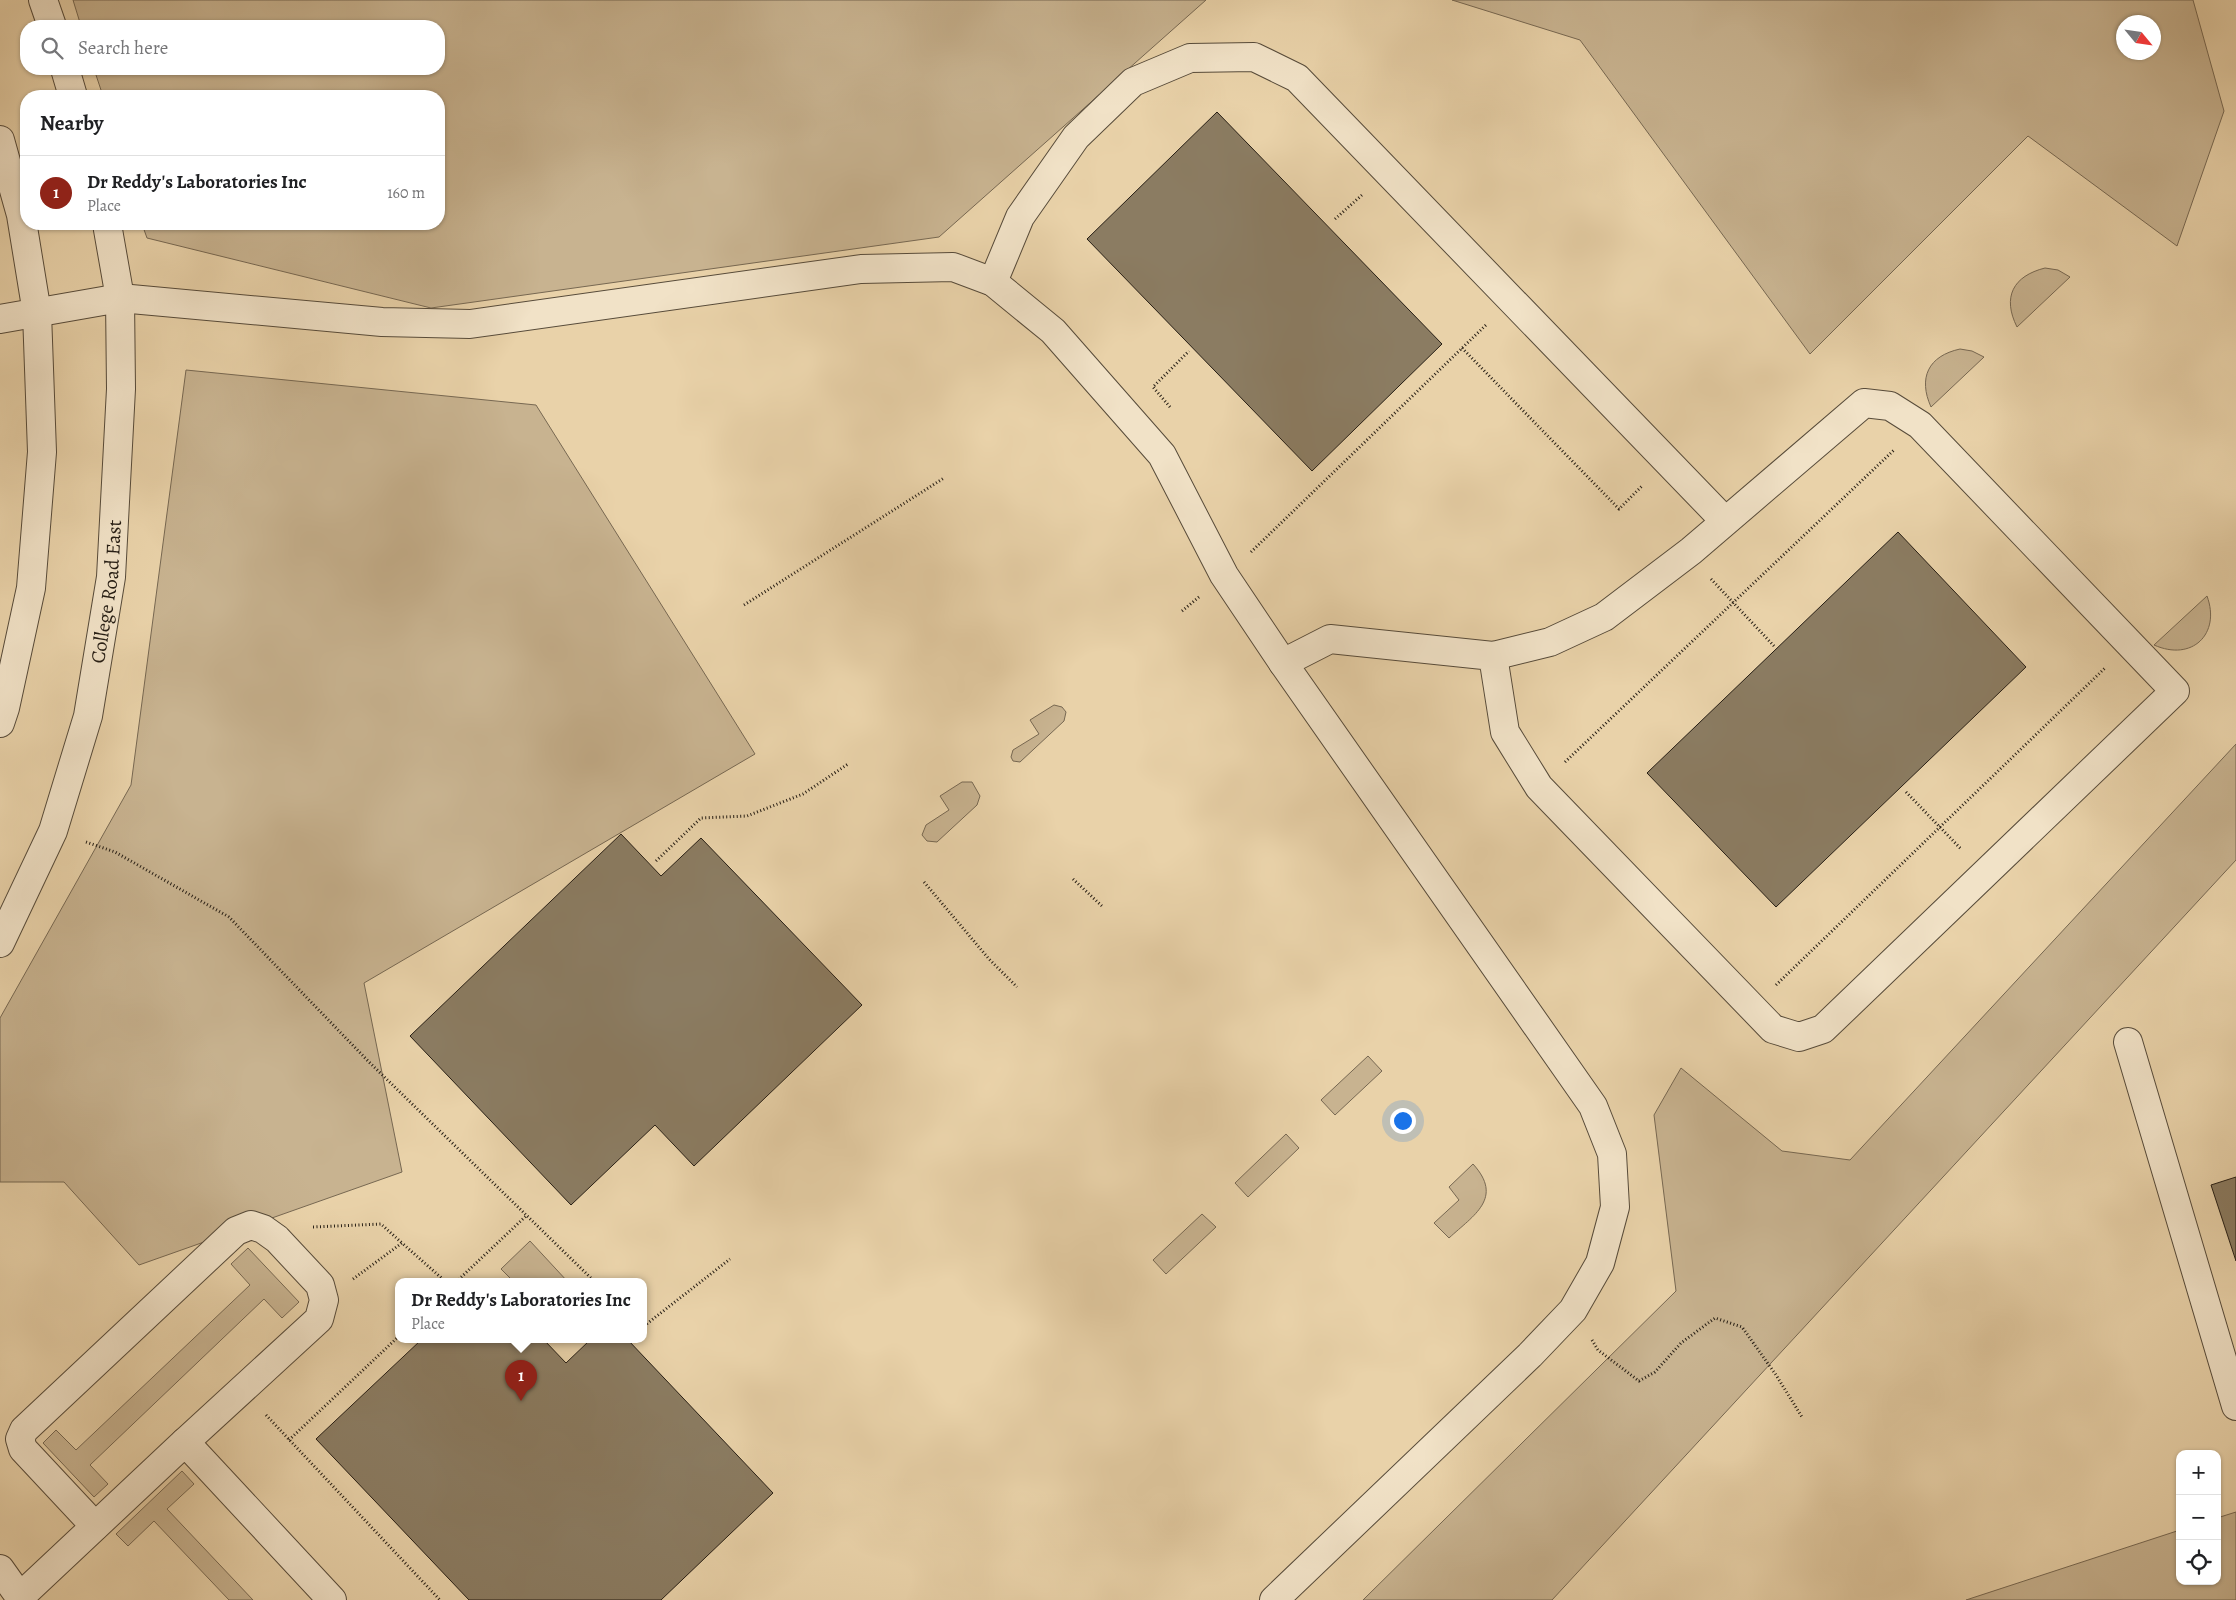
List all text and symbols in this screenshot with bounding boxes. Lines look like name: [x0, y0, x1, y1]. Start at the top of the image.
north arrow: [2116, 15, 2161, 60]
search box: [20, 20, 445, 75]
icon: search: [38, 34, 66, 62]
text: Search here: [78, 35, 168, 61]
text: Nearby: [40, 109, 103, 137]
text: Dr Reddy's Laboratories Inc: [87, 169, 307, 195]
text: 1: [53, 182, 59, 204]
text: 160 m: [387, 182, 425, 204]
text: Place: [87, 195, 121, 217]
street label: College Road East: [83, 519, 128, 665]
your location: [1390, 1108, 1416, 1134]
popup: [395, 1278, 647, 1343]
text: Dr Reddy's Laboratories Inc: [411, 1287, 631, 1313]
text: Place: [411, 1313, 445, 1335]
pin: 1: [505, 1360, 537, 1401]
map controls: [2176, 1450, 2221, 1585]
button: +: [2176, 1450, 2221, 1495]
button: −: [2176, 1495, 2221, 1540]
button: locate: [2176, 1540, 2221, 1585]

